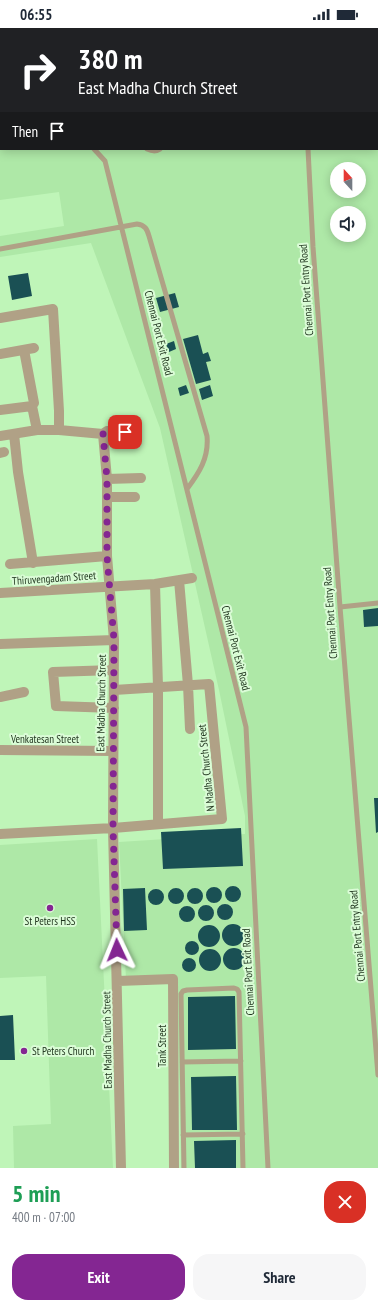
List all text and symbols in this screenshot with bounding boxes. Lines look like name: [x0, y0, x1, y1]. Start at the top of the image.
text: 06:55: [20, 5, 52, 24]
text: 380 m: [78, 40, 142, 77]
icon: right: [12, 44, 64, 96]
text: East Madha Church Street: [78, 76, 237, 99]
icon: arrive: [46, 120, 68, 142]
text: Then: [12, 122, 38, 141]
north arrow: [330, 162, 366, 198]
map controls: [330, 162, 366, 242]
button: sound: [330, 206, 366, 242]
street label: Chennai Port Entry Road: [296, 244, 316, 336]
street label: Chennai Port Exit Road: [142, 289, 176, 377]
pin: [108, 415, 142, 449]
icon: arrive: [114, 421, 136, 443]
street label: Chennai Port Entry Road: [320, 567, 340, 659]
street label: Thiruvengadam Street: [12, 568, 96, 588]
street label: Chennai Port Exit Road: [219, 604, 253, 692]
street label: East Madha Church Street: [93, 654, 109, 752]
street label: N Madha Church Street: [194, 724, 218, 812]
street label: Venkatesan Street: [10, 732, 79, 746]
street label: Chennai Port Entry Road: [346, 889, 368, 982]
marker: St Peters HSS: [45, 903, 55, 913]
place label: St Peters HSS: [24, 914, 76, 928]
street label: Chennai Port Exit Road: [239, 928, 257, 1016]
position arrow: [96, 929, 138, 971]
street label: East Madha Church Street: [99, 991, 115, 1089]
street label: Tank Street: [155, 1025, 169, 1067]
place label: St Peters Church: [32, 1044, 94, 1058]
marker: St Peters Church: [19, 1046, 29, 1056]
text: 5 min: [12, 1178, 60, 1209]
button: close: [324, 1181, 366, 1223]
text: 400 m · 07:00: [12, 1209, 75, 1226]
button: Exit: [12, 1254, 185, 1300]
button: Share: [193, 1254, 366, 1300]

